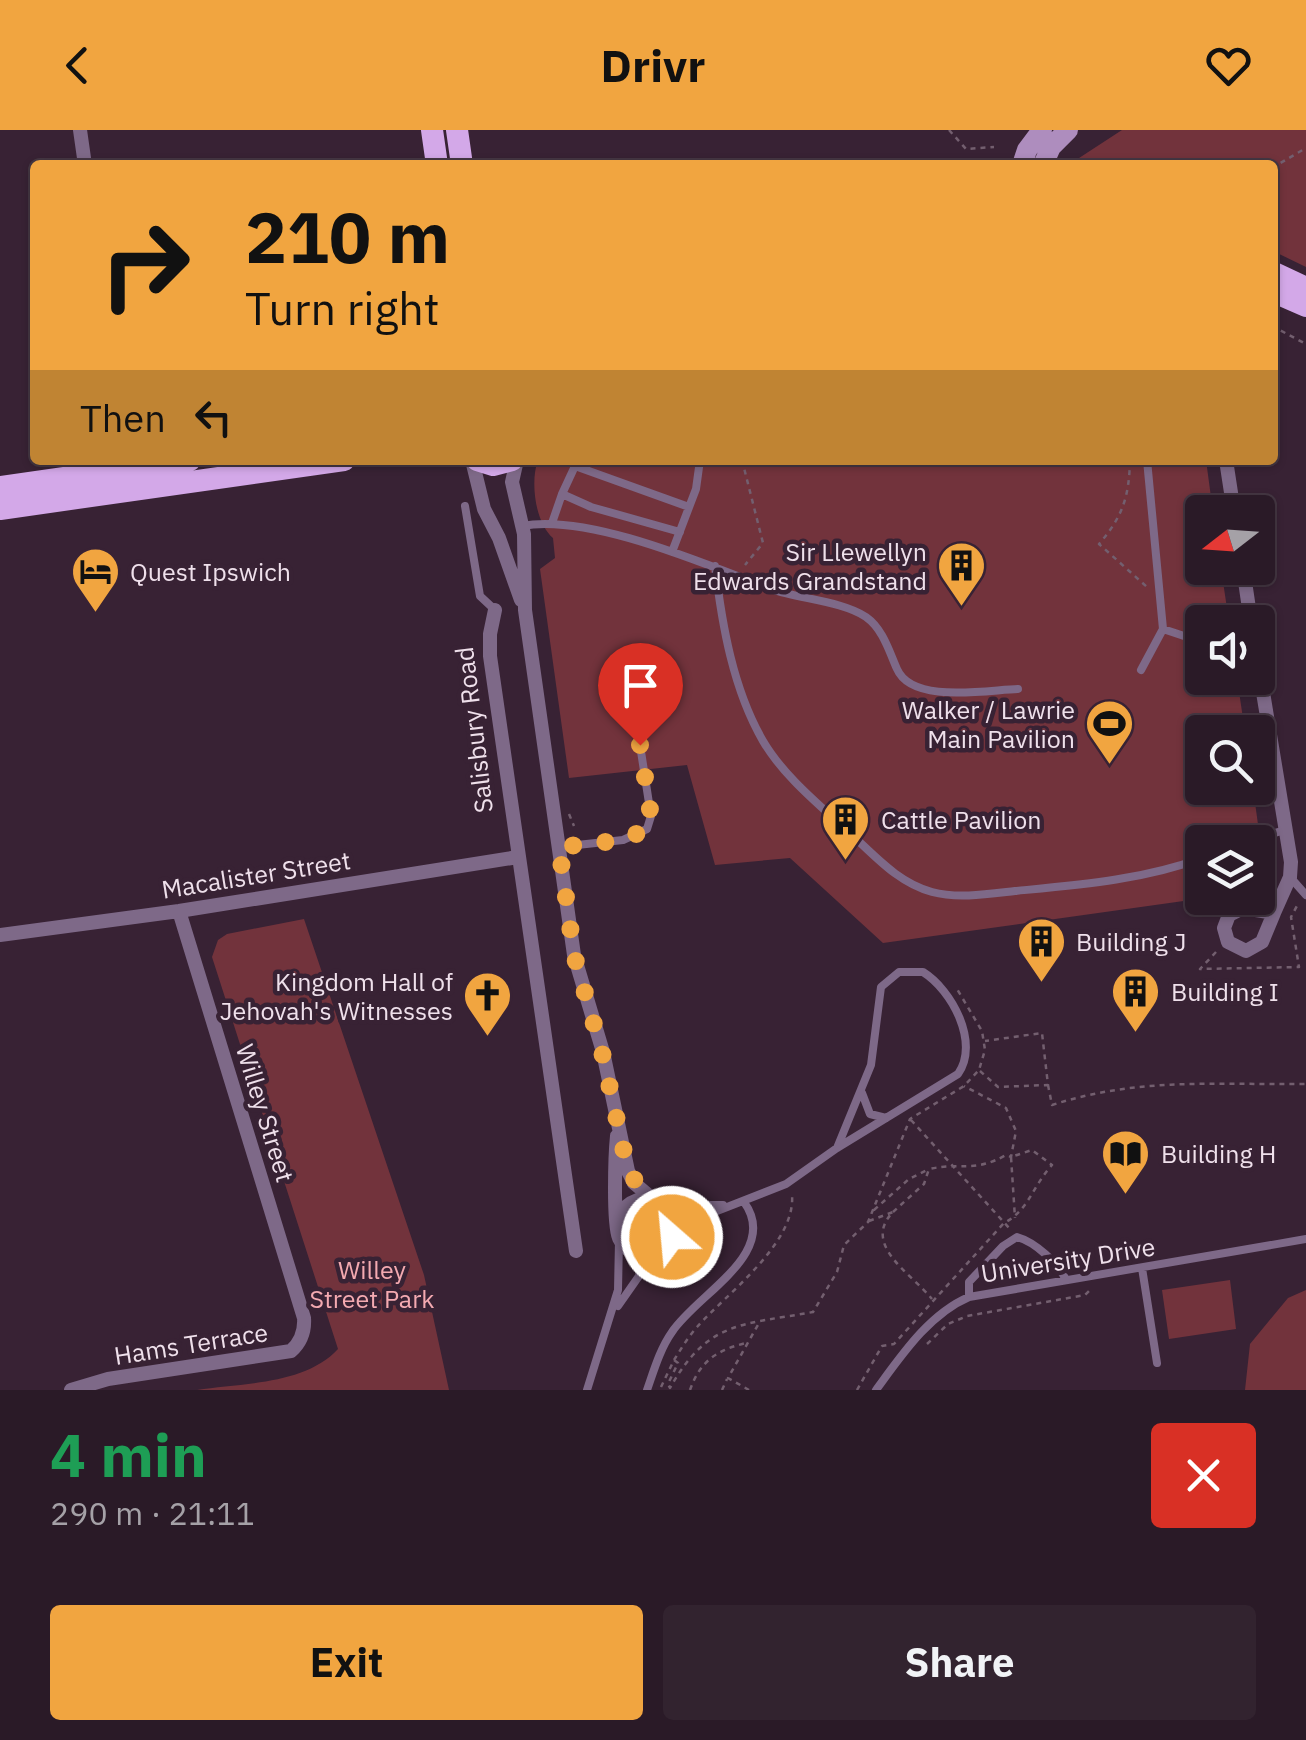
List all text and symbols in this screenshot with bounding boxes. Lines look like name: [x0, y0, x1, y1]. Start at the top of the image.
text: Drivr: [601, 36, 705, 94]
icon: back: [50, 38, 105, 93]
icon: heart: [1201, 38, 1256, 93]
text: 210 m: [245, 191, 450, 282]
icon: right: [80, 200, 210, 330]
text: Turn right: [245, 279, 440, 337]
icon: left: [186, 390, 241, 445]
text: Then: [80, 393, 166, 442]
north arrow: [1185, 495, 1275, 585]
map controls: [1185, 495, 1275, 915]
place label: Sir Llewellyn Edwards Grandstand: [693, 535, 927, 597]
building icon: Sir Llewellyn Edwards Grandstand: [936, 540, 988, 608]
hotel icon: Quest Ipswich: [69, 546, 121, 614]
place label: Quest Ipswich: [130, 555, 291, 588]
button: sound: [1185, 605, 1275, 695]
pin: [598, 643, 683, 746]
street label: Salisbury Road: [447, 645, 500, 815]
icon: arrive: [613, 658, 668, 713]
place label: Walker / Lawrie Main Pavilion: [902, 693, 1075, 755]
sports icon: Walker / Lawrie Main Pavilion: [1084, 698, 1136, 766]
button: search: [1185, 715, 1275, 805]
building icon: Cattle Pavilion: [820, 794, 872, 862]
place label: Cattle Pavilion: [881, 803, 1041, 836]
button: layers: [1185, 825, 1275, 915]
street label: Macalister Street: [159, 843, 353, 906]
building icon: Building J: [1015, 916, 1067, 984]
place label: Building J: [1076, 925, 1186, 958]
place label: Kingdom Hall of Jehovah's Witnesses: [220, 965, 453, 1027]
building icon: Building I: [1110, 966, 1162, 1034]
church icon: Kingdom Hall of Jehovah's Witnesses: [462, 970, 514, 1038]
place label: Building I: [1171, 975, 1279, 1008]
street label: Willey Street: [229, 1040, 302, 1186]
library icon: Building H: [1100, 1128, 1152, 1196]
place label: Building H: [1161, 1137, 1276, 1170]
position arrow: [620, 1185, 724, 1289]
street label: University Drive: [978, 1229, 1157, 1290]
park label: Willey Street Park: [309, 1253, 435, 1315]
street label: Hams Terrace: [112, 1315, 270, 1372]
text: 4 min: [50, 1415, 207, 1494]
button: close: [1151, 1423, 1256, 1528]
text: 290 m · 21:11: [50, 1492, 255, 1534]
button: Exit: [50, 1605, 643, 1720]
button: Share: [663, 1605, 1256, 1720]

